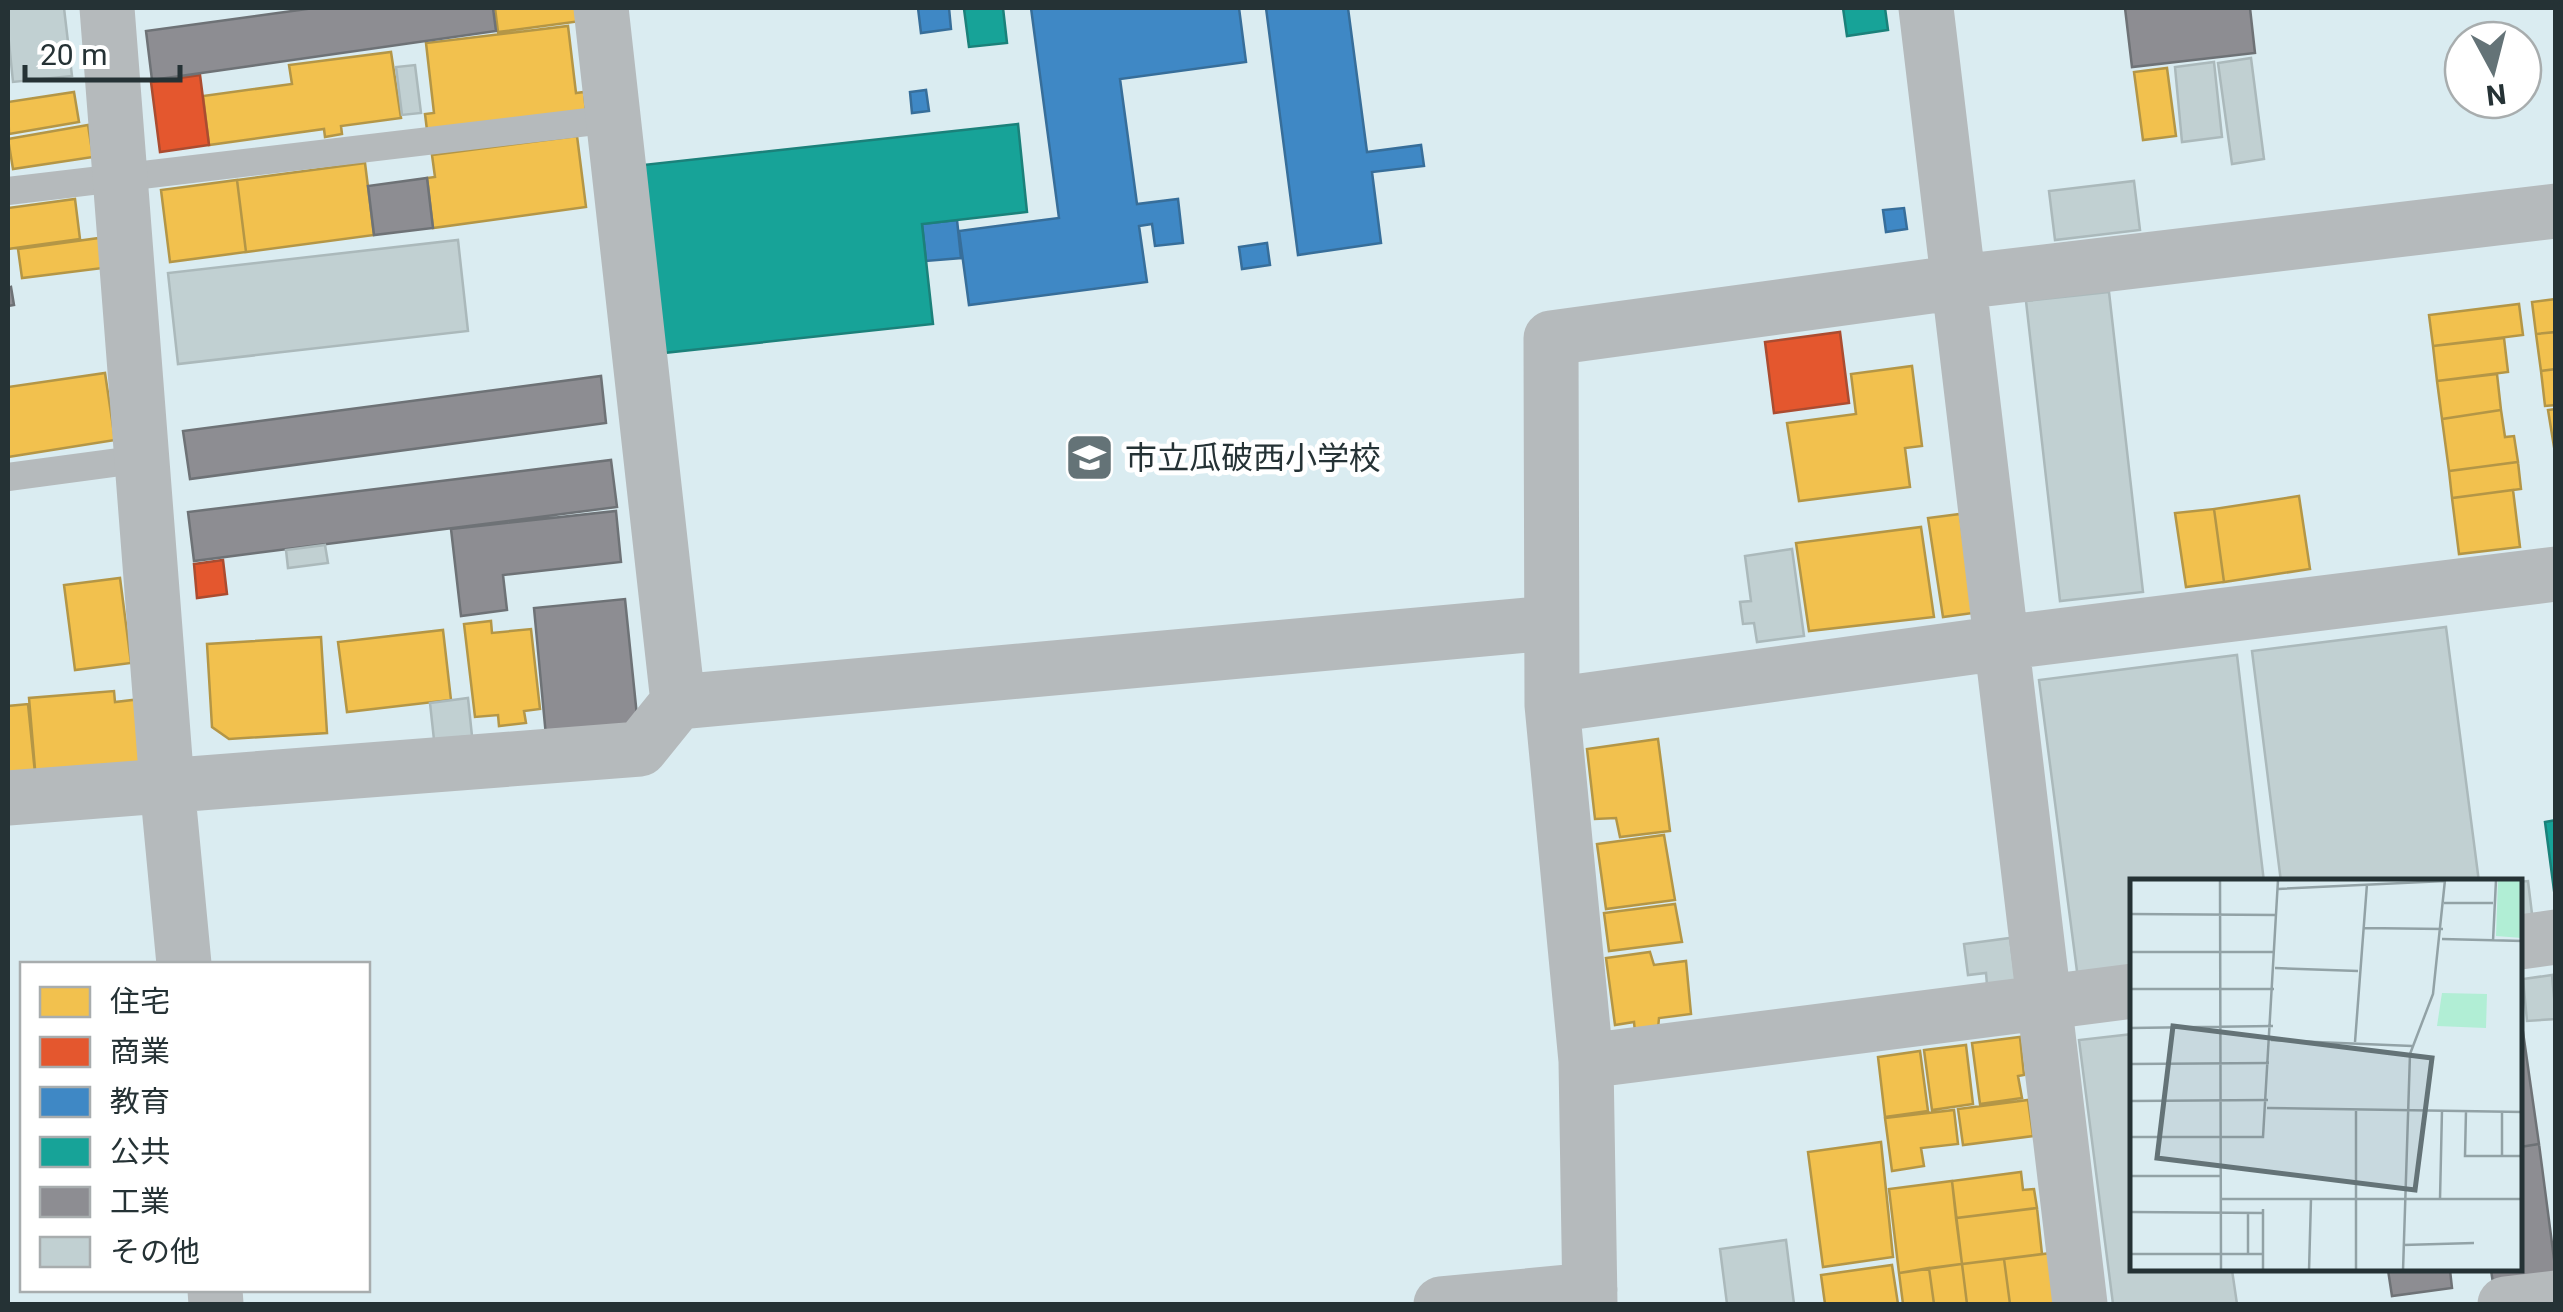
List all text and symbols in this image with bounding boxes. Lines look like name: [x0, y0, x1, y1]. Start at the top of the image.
scale bar: [25, 20, 180, 82]
north arrow: [2443, 20, 2543, 120]
text: 20 m: [40, 37, 107, 72]
text: N: [2484, 77, 2508, 112]
school or university icon: 市立瓜破西小学校: [1064, 432, 1116, 484]
place label: 市立瓜破西小学校: [1125, 439, 1381, 477]
inset map: [2130, 879, 2523, 1272]
legend: [20, 962, 370, 1292]
text: 住宅: [110, 984, 170, 1019]
text: 商業: [110, 1034, 170, 1069]
text: 教育: [110, 1084, 170, 1119]
text: 公共: [110, 1134, 170, 1169]
text: 工業: [110, 1184, 170, 1219]
text: その他: [110, 1234, 200, 1269]

